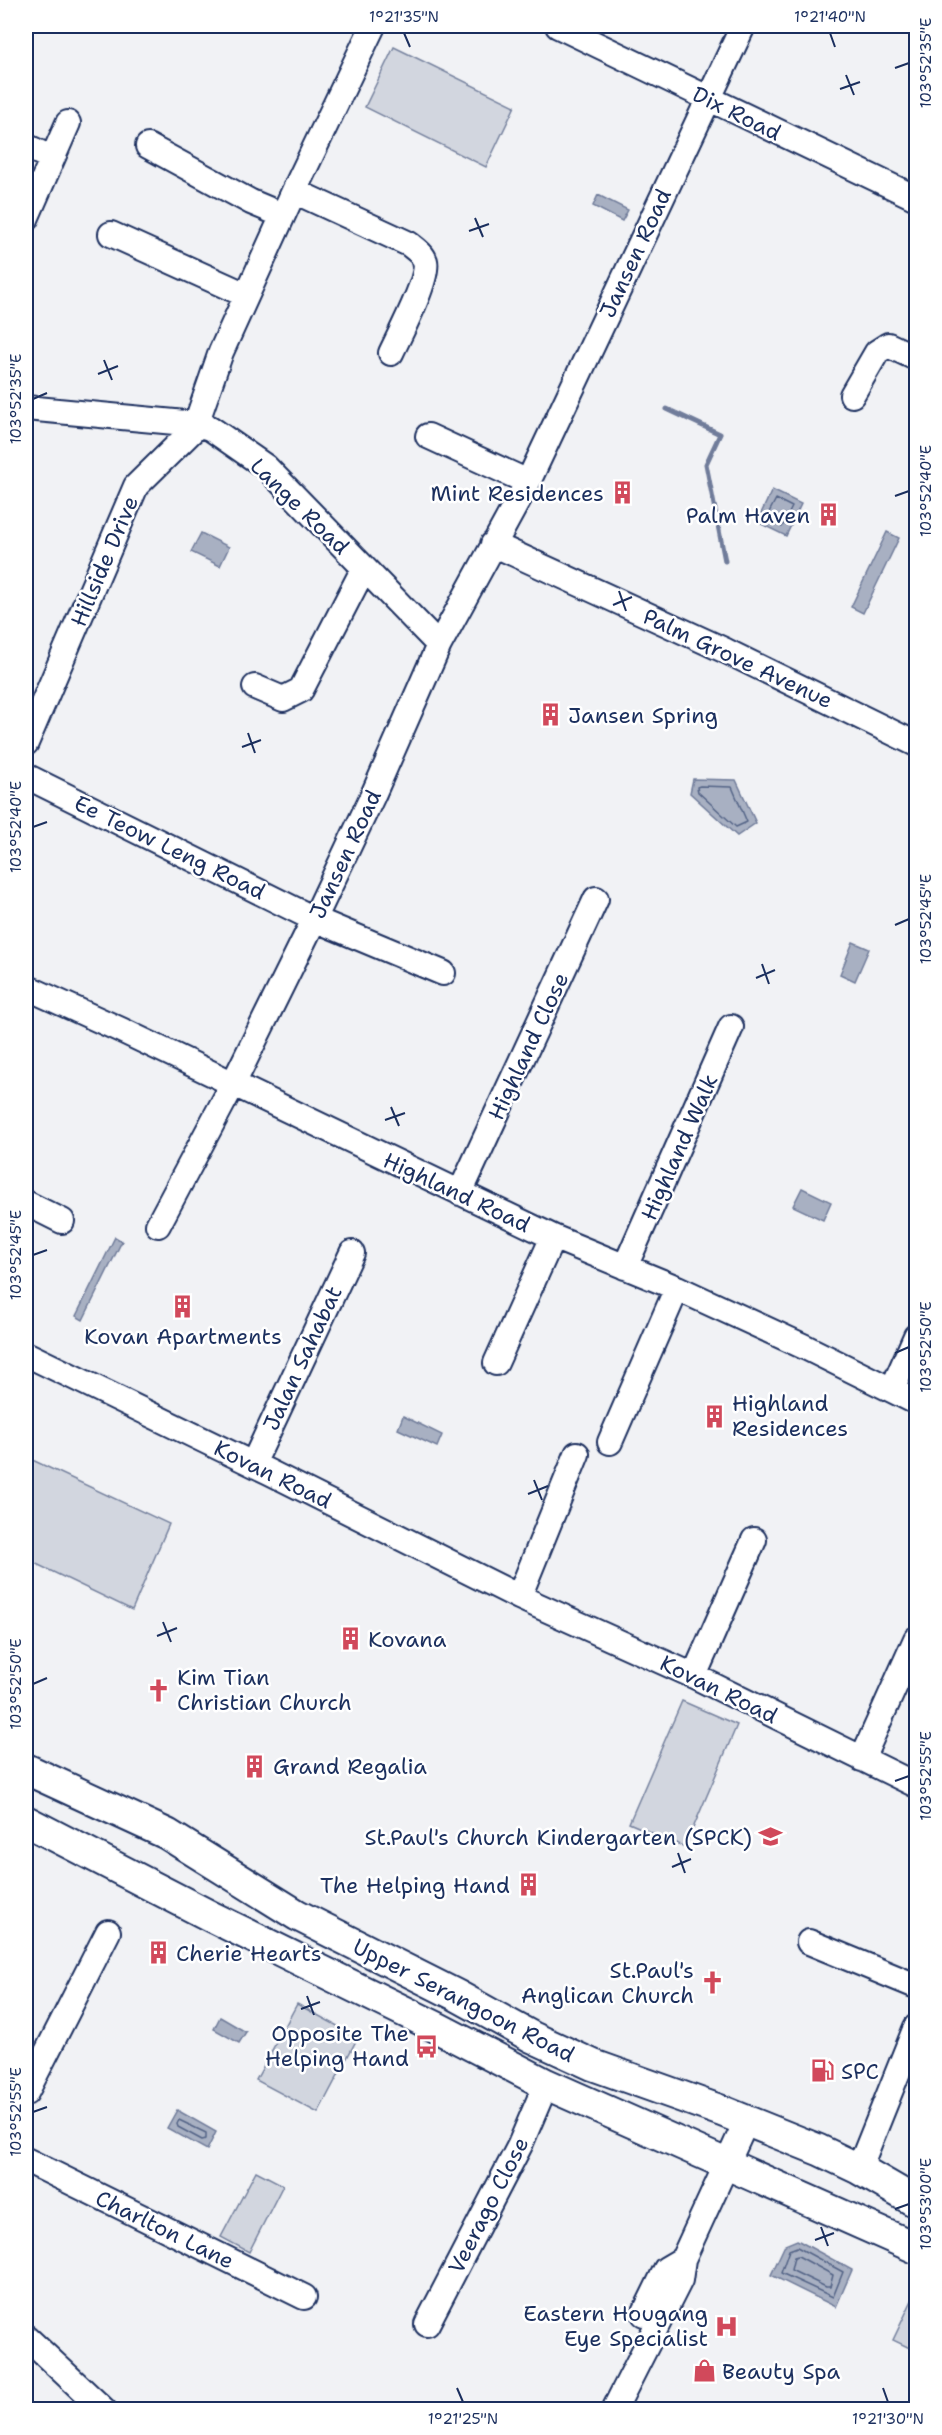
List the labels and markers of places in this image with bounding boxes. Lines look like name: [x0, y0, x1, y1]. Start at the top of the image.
place label: Mint Residences: [430, 479, 604, 508]
building icon: Mint Residences: [609, 480, 635, 506]
place label: Palm Haven: [686, 501, 810, 530]
building icon: Palm Haven: [815, 502, 841, 528]
place label: Jansen Spring: [568, 701, 718, 730]
building icon: Jansen Spring: [537, 702, 563, 728]
building icon: Kovan Apartments: [170, 1294, 196, 1320]
place label: Kovan Apartments: [84, 1322, 282, 1351]
place label: Highland Residences: [732, 1389, 848, 1443]
building icon: Highland Residences: [701, 1403, 727, 1429]
place label: Kovana: [368, 1625, 447, 1654]
building icon: Kovana: [337, 1626, 363, 1652]
place label: Kim Tian Christian Church: [177, 1663, 352, 1717]
church icon: Kim Tian Christian Church: [146, 1677, 172, 1703]
place label: Grand Regalia: [273, 1752, 427, 1781]
building icon: Grand Regalia: [242, 1753, 268, 1779]
place label: St.Paul's Church Kindergarten (SPCK): [364, 1823, 752, 1852]
school or university icon: St.Paul's Church Kindergarten (SPCK): [757, 1824, 783, 1850]
place label: The Helping Hand: [320, 1871, 510, 1900]
building icon: The Helping Hand: [515, 1872, 541, 1898]
place label: Cherie Hearts: [176, 1939, 322, 1968]
building icon: Cherie Hearts: [145, 1940, 171, 1966]
place label: St.Paul's Anglican Church: [521, 1956, 694, 2010]
church icon: St.Paul's Anglican Church: [699, 1970, 725, 1996]
place label: Opposite The Helping Hand: [265, 2019, 409, 2073]
bus stop icon: Opposite The Helping Hand: [414, 2033, 440, 2059]
place label: SPC: [841, 2057, 879, 2086]
fuel station icon: SPC: [810, 2058, 836, 2084]
place label: Eastern Hougang Eye Specialist: [523, 2299, 708, 2353]
hospital icon: Eastern Hougang Eye Specialist: [713, 2313, 739, 2339]
place label: Beauty Spa: [722, 2357, 841, 2386]
shop icon: Beauty Spa: [691, 2358, 717, 2384]

